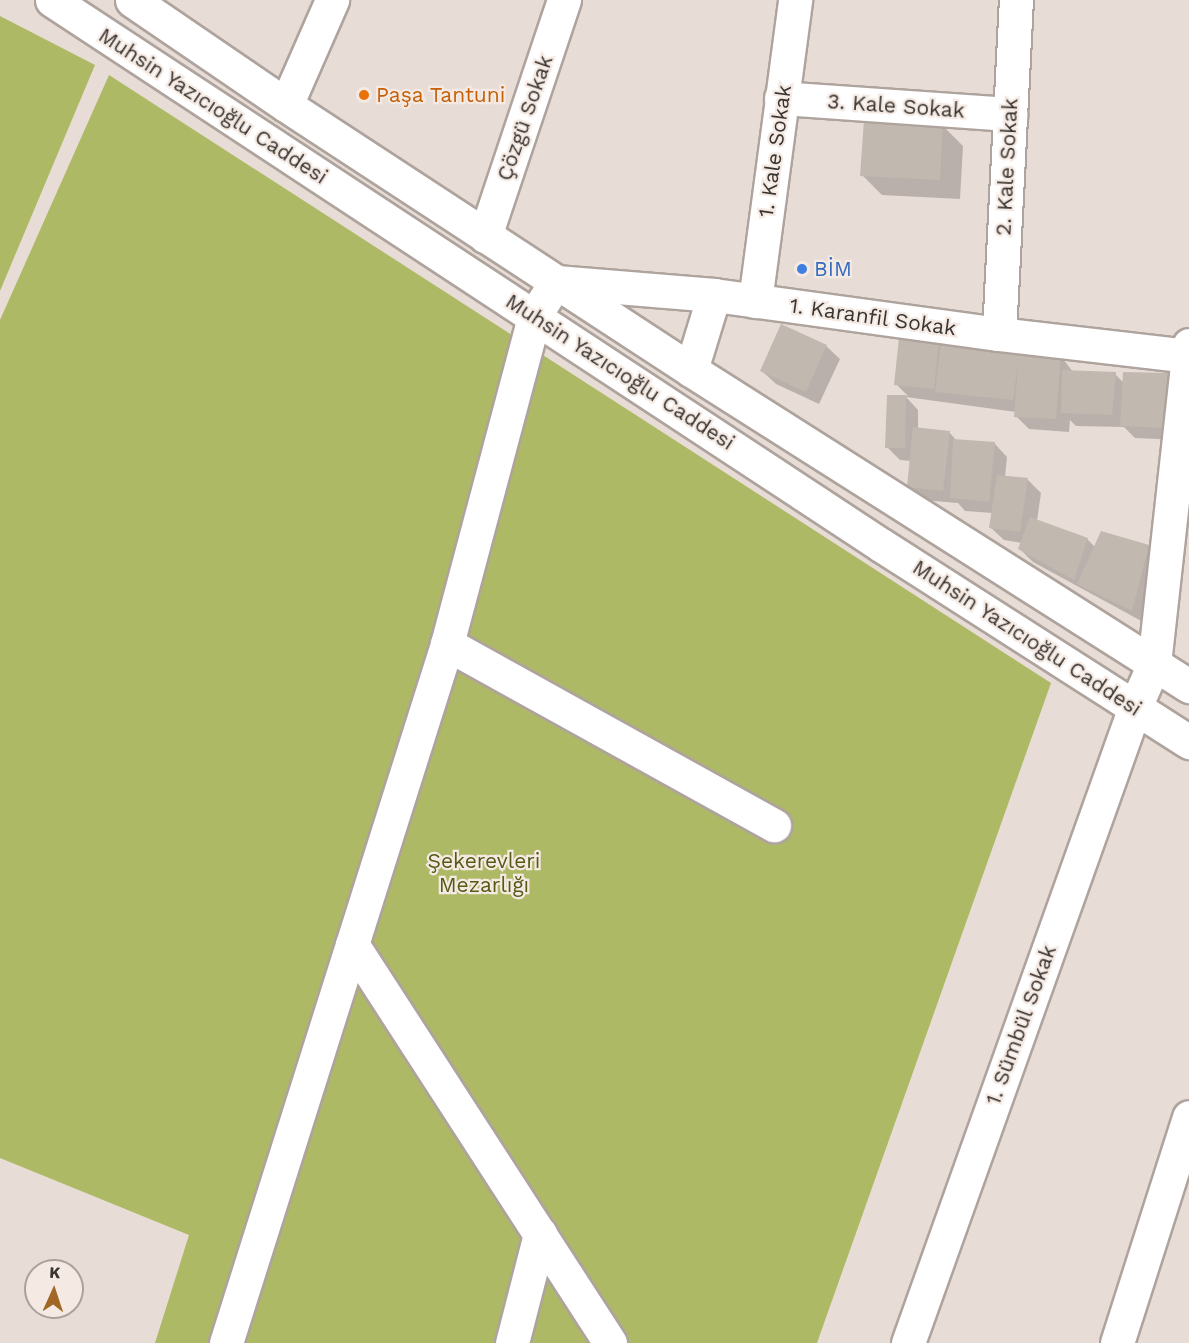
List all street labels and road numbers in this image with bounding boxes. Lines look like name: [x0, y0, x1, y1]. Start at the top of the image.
street label: Muhsin Yazıcıoğlu Caddesi: [94, 22, 332, 190]
street label: Çözgü Sokak: [492, 52, 558, 184]
street label: 1. Kale Sokak: [753, 83, 797, 219]
street label: 3. Kale Sokak: [826, 89, 966, 123]
street label: 2. Kale Sokak: [991, 98, 1023, 236]
street label: Muhsin Yazıcıoğlu Caddesi: [501, 288, 739, 456]
street label: 1. Karanfil Sokak: [788, 293, 958, 341]
street label: Muhsin Yazıcıoğlu Caddesi: [908, 554, 1146, 722]
street label: 1. Sümbül Sokak: [980, 942, 1062, 1108]

